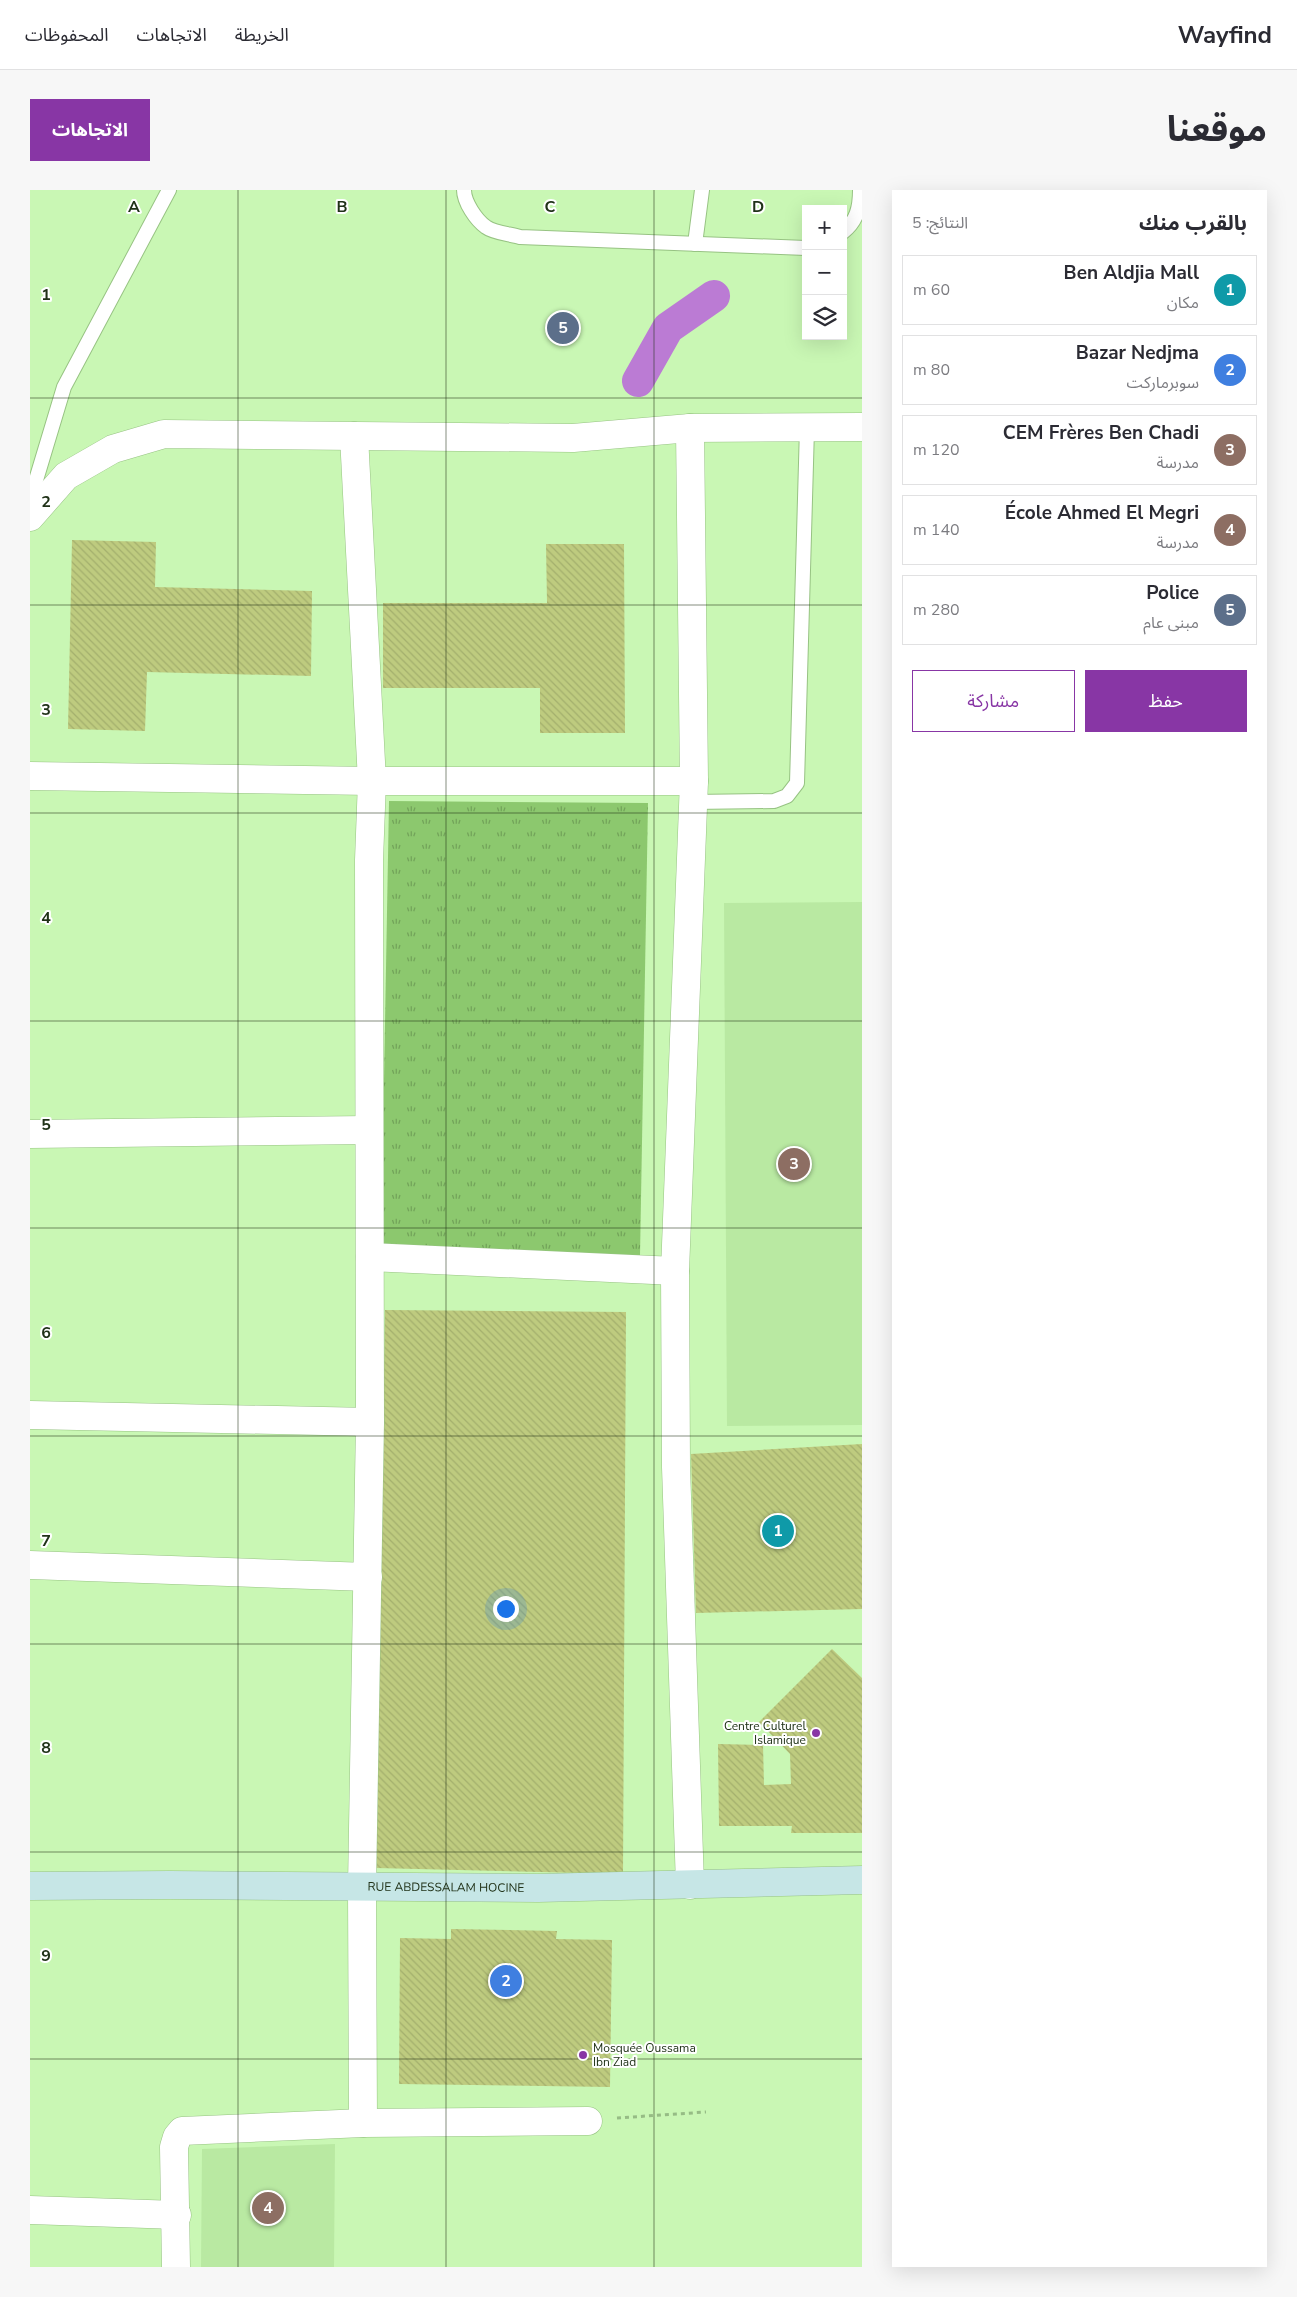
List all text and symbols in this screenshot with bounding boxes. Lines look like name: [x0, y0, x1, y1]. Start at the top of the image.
text: Wayfind: [1178, 19, 1272, 51]
text: المحفوظات: [25, 23, 109, 47]
text: الاتجاهات: [137, 23, 207, 47]
text: الخريطة: [235, 23, 289, 47]
button: الاتجاهات: [30, 99, 150, 161]
text: موقعنا: [1167, 106, 1267, 153]
text: A: [128, 196, 140, 218]
text: B: [336, 196, 348, 218]
text: C: [545, 196, 556, 218]
text: D: [752, 196, 764, 218]
map controls: [802, 205, 847, 340]
button: +: [802, 205, 847, 250]
text: بالقرب منك: [1139, 209, 1247, 237]
text: النتائج: 5: [912, 212, 968, 234]
button: −: [802, 250, 847, 295]
text: Ben Aldjia Mall: [1064, 260, 1199, 286]
text: 60 m: [913, 279, 950, 301]
text: 1: [1225, 279, 1235, 301]
text: 1: [41, 284, 51, 306]
text: مكان: [1167, 292, 1199, 314]
button: layers: [802, 295, 847, 340]
pin: 5: [547, 309, 579, 347]
text: Bazar Nedjma: [1076, 340, 1199, 366]
text: 80 m: [913, 359, 950, 381]
text: 2: [1225, 359, 1235, 381]
text: سوبرماركت: [1127, 372, 1199, 394]
text: CEM Frères Ben Chadi: [1003, 420, 1199, 446]
text: 120 m: [913, 439, 960, 461]
text: 3: [1225, 439, 1235, 461]
text: مدرسة: [1156, 452, 1199, 474]
text: 2: [41, 491, 51, 513]
text: École Ahmed El Megri: [1005, 500, 1199, 526]
text: 140 m: [913, 519, 960, 541]
text: 4: [1225, 519, 1235, 541]
text: مدرسة: [1156, 532, 1199, 554]
text: Police: [1146, 580, 1199, 606]
text: 280 m: [913, 599, 960, 621]
text: 5: [1225, 599, 1235, 621]
text: مبنى عام: [1143, 612, 1199, 634]
button: مشاركة: [912, 670, 1075, 732]
button: حفظ: [1085, 670, 1247, 732]
text: 3: [41, 699, 51, 721]
text: 4: [41, 907, 51, 929]
text: 5: [41, 1114, 51, 1136]
pin: 3: [778, 1145, 810, 1183]
text: 6: [41, 1322, 51, 1344]
pin: 1: [762, 1512, 794, 1550]
text: 7: [41, 1530, 51, 1552]
your location: [493, 1596, 519, 1622]
place label: Centre Culturel Islamique: [724, 1718, 806, 1748]
marker: Centre Culturel Islamique: [810, 1727, 822, 1739]
text: 8: [41, 1737, 51, 1759]
street label: RUE ABDESSALAM HOCINE: [368, 1879, 524, 1896]
text: 9: [41, 1945, 51, 1967]
pin: 2: [490, 1962, 522, 2000]
place label: Mosquée Oussama Ibn Ziad: [593, 2040, 696, 2070]
marker: Mosquée Oussama Ibn Ziad: [577, 2049, 589, 2061]
pin: 4: [252, 2189, 284, 2227]

